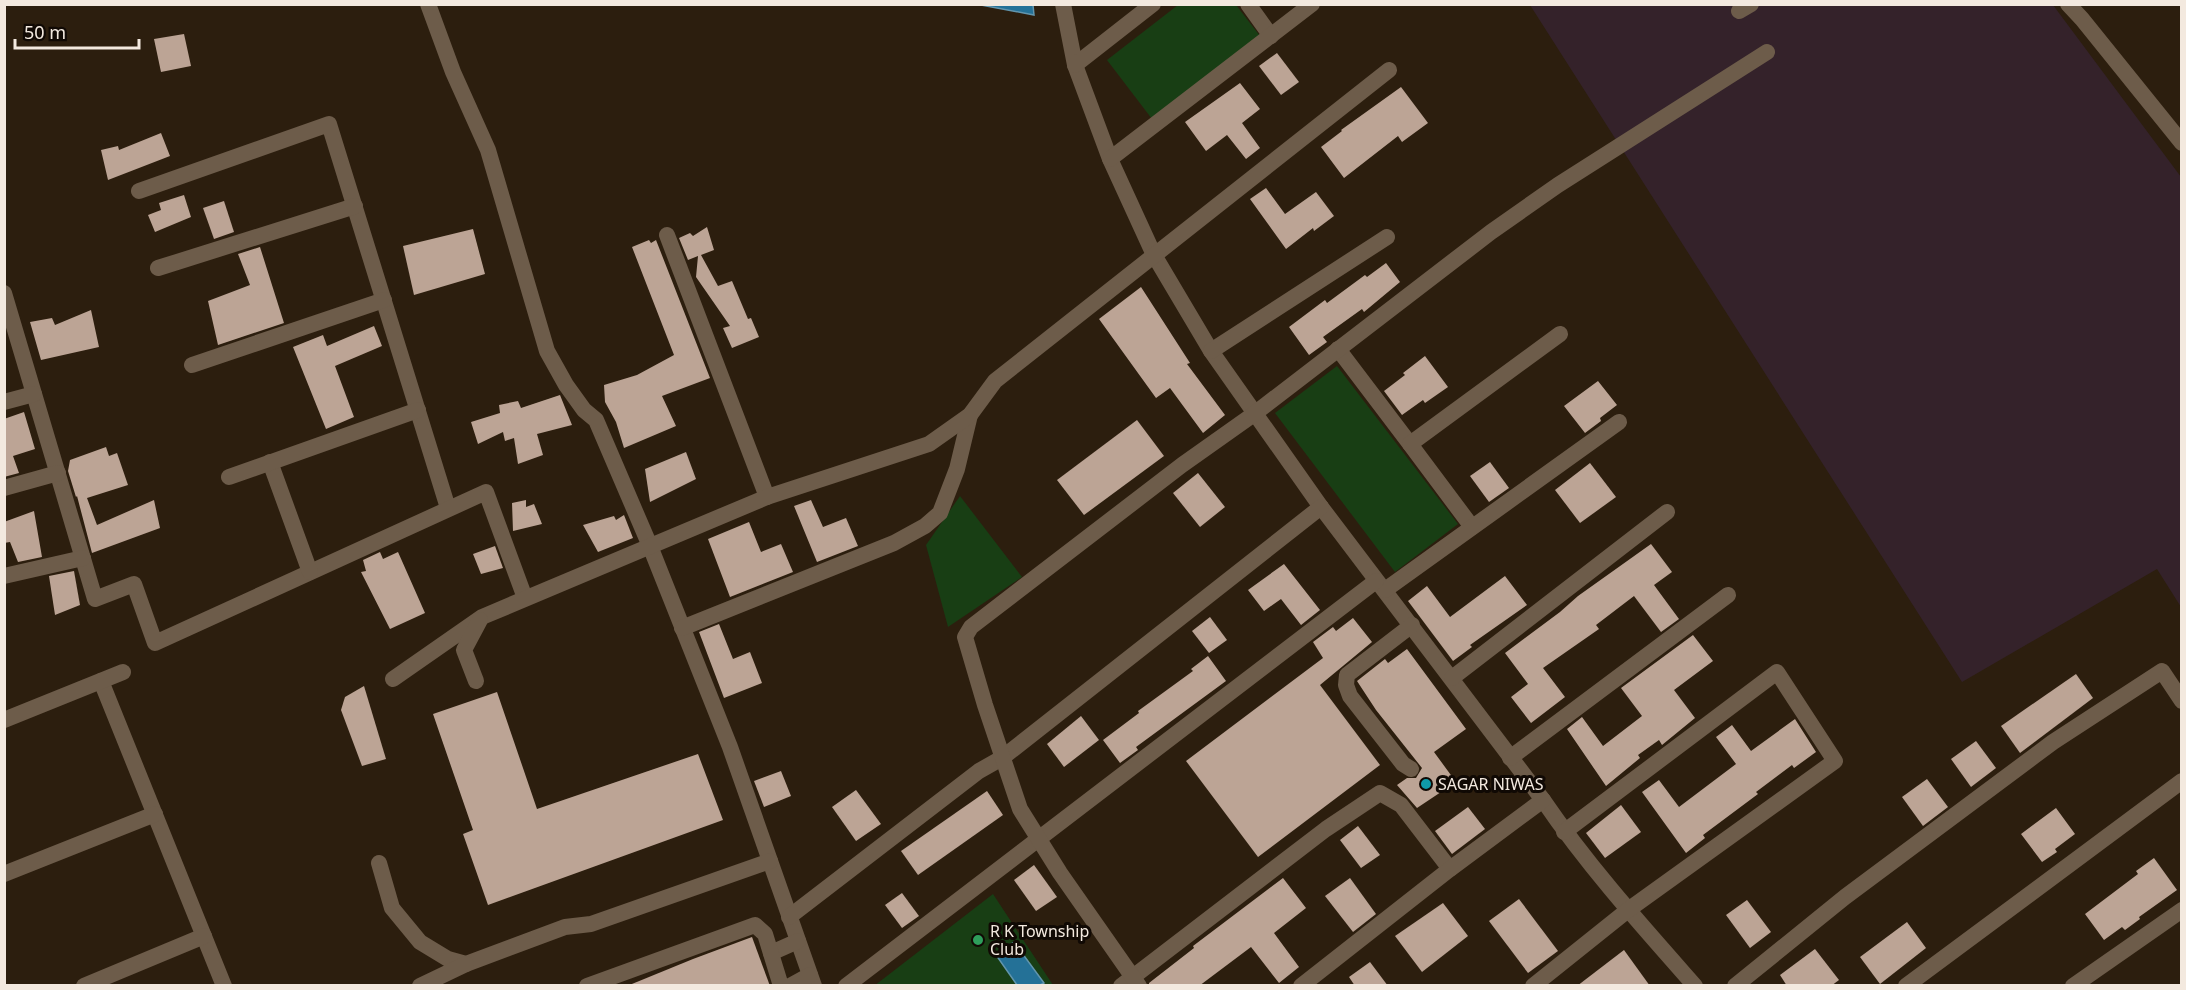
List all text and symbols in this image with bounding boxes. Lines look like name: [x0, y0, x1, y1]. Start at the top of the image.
scale bar: [15, 12, 140, 50]
text: 50 m: [24, 20, 66, 44]
place label: SAGAR NIWAS: [1438, 773, 1544, 795]
marker: SAGAR NIWAS: [1419, 777, 1433, 791]
place label: R K Township Club: [990, 920, 1089, 960]
marker: R K Township Club: [971, 933, 985, 947]

